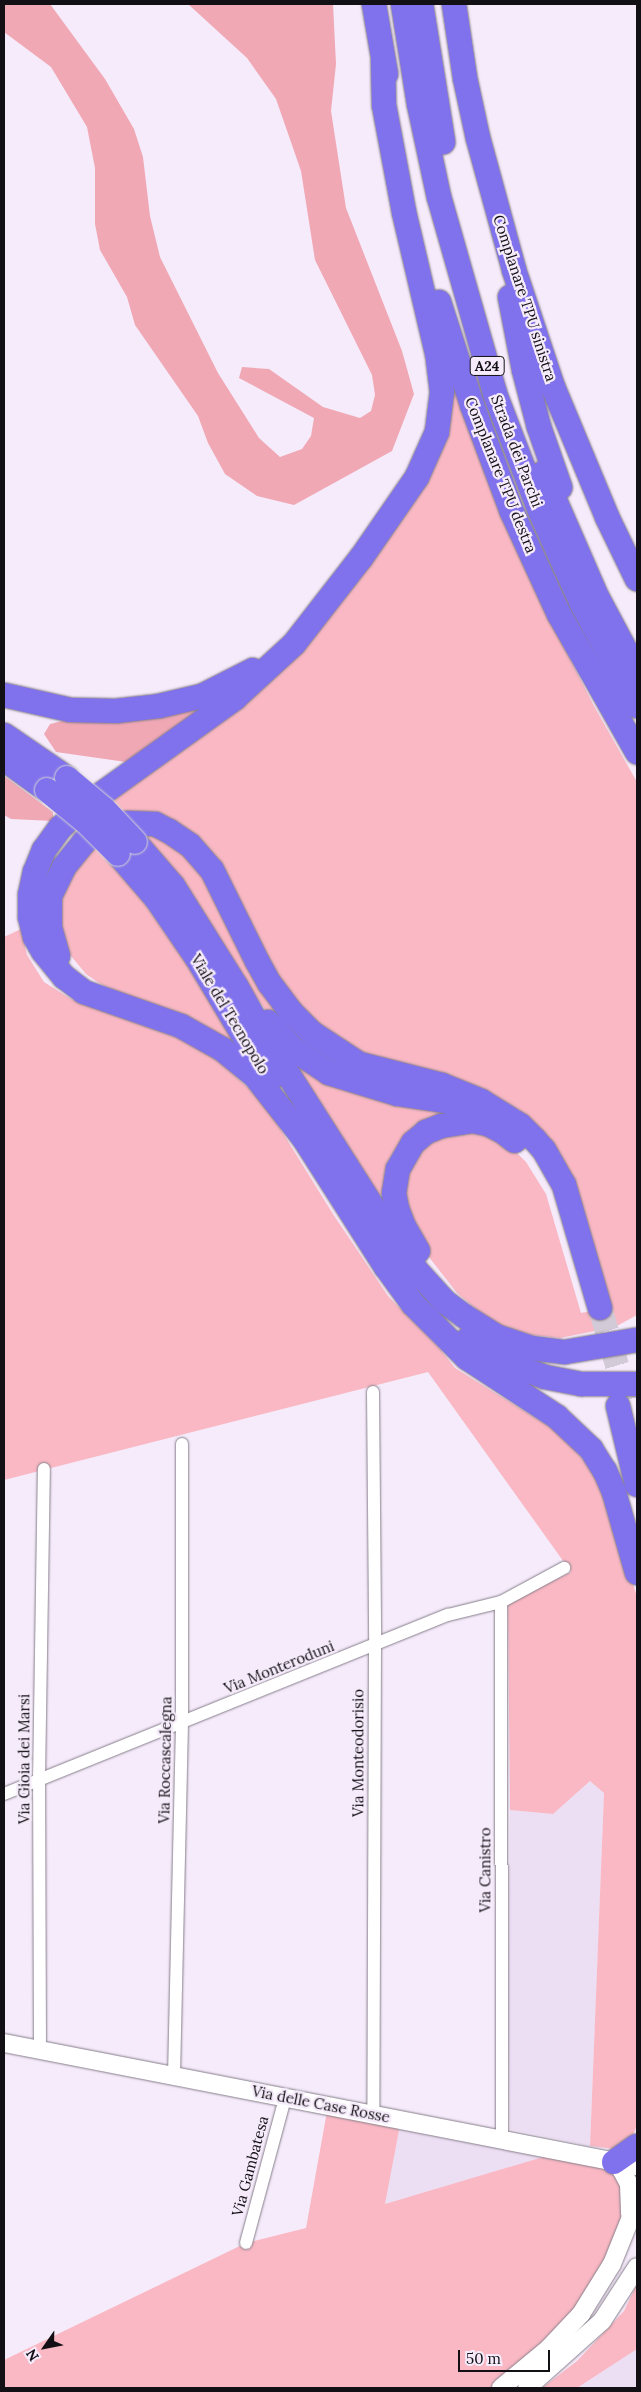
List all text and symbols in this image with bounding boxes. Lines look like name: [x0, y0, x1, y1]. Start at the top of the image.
street label: Complanare TPU sinistra: [490, 212, 560, 384]
road number: A24: [470, 354, 504, 378]
street label: Strada dei Parchi: [487, 392, 547, 510]
street label: Complanare TPU destra: [461, 394, 541, 556]
street label: Viale del Tecnopolo: [187, 951, 273, 1077]
street label: Via Monteroduni: [221, 1637, 337, 1697]
street label: Via Monteodorisio: [349, 1689, 367, 1817]
street label: Via Gioia dei Marsi: [15, 1694, 33, 1824]
street label: Via Roccascalegna: [155, 1696, 175, 1824]
street label: Via Canistro: [476, 1828, 494, 1912]
street label: Via delle Case Rosse: [250, 2082, 392, 2126]
street label: Via Gambatesa: [228, 2114, 272, 2218]
north arrow: [20, 2322, 70, 2372]
scale bar: [461, 2340, 554, 2372]
text: N: [22, 2346, 43, 2365]
text: 50 m: [466, 2349, 501, 2368]

